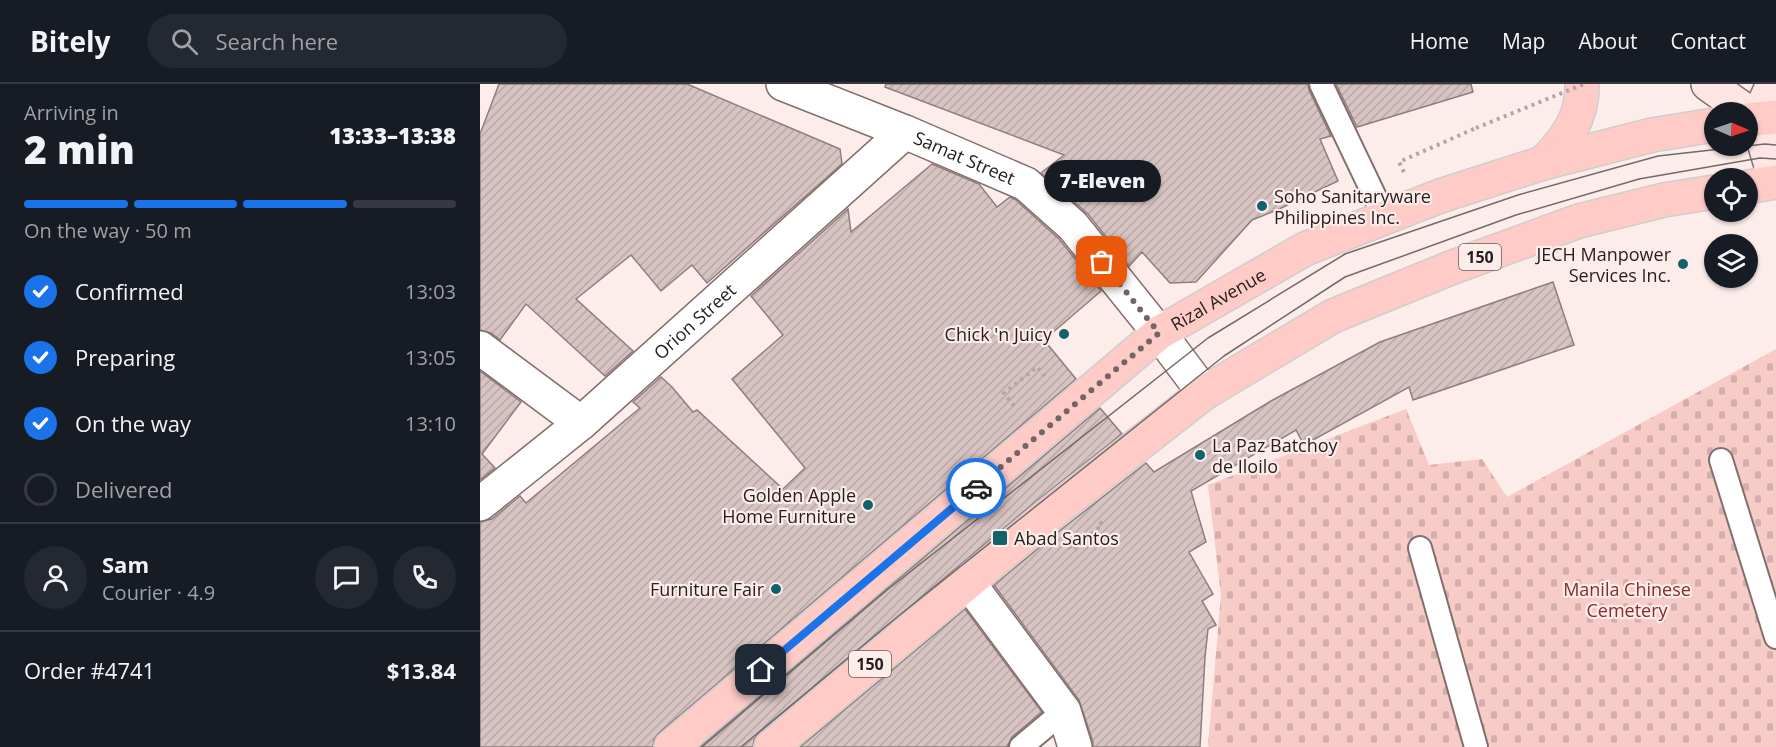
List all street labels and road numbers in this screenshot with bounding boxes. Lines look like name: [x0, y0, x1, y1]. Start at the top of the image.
street label: Samat Street: [910, 125, 1019, 190]
road number: 150: [1459, 244, 1501, 270]
street label: Rizal Avenue: [1166, 262, 1270, 336]
street label: Orion Street: [648, 278, 741, 364]
road number: 150: [849, 651, 891, 677]

